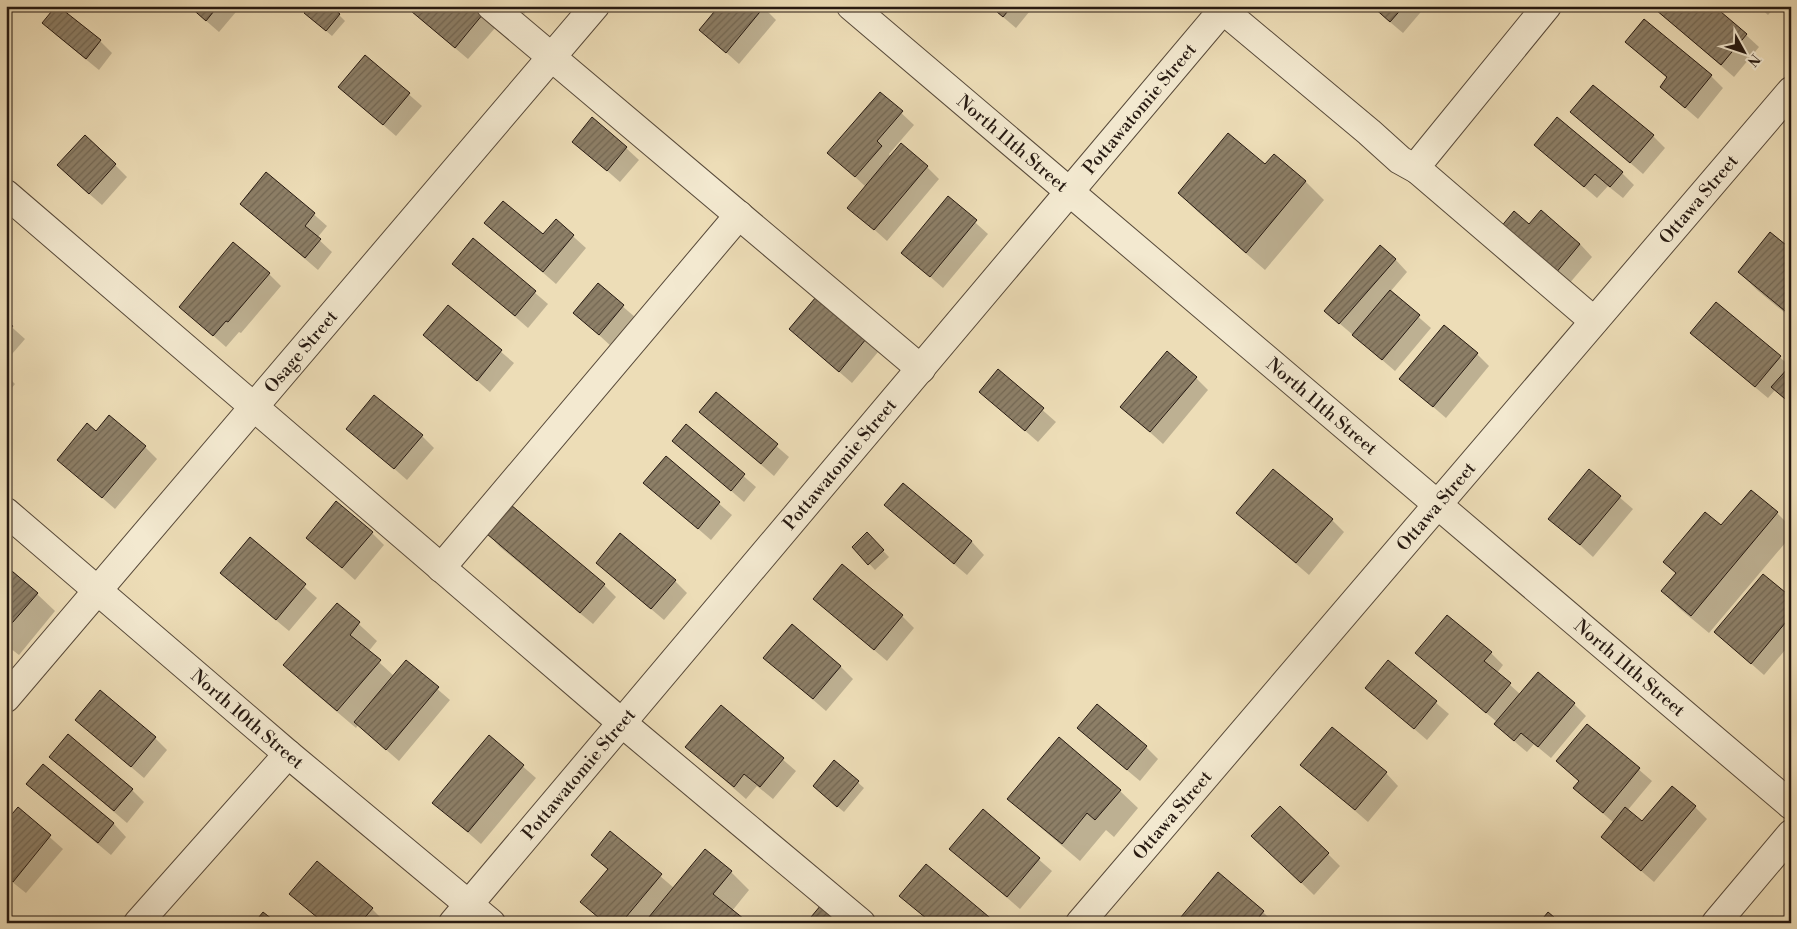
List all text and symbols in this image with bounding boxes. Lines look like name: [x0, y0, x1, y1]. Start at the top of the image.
north arrow: [1720, 28, 1770, 78]
street label: Pottawatomie Street: [1078, 38, 1202, 179]
text: N: [1743, 50, 1764, 70]
street label: North 11th Street: [952, 90, 1073, 198]
street label: Ottawa Street: [1654, 150, 1744, 249]
street label: Osage Street: [260, 305, 343, 398]
street label: North 11th Street: [1261, 353, 1382, 461]
street label: Pottawatomie Street: [778, 394, 902, 535]
street label: Ottawa Street: [1392, 457, 1481, 556]
street label: North 11th Street: [1569, 615, 1690, 722]
street label: North 10th Street: [186, 665, 309, 775]
street label: Pottawatomie Street: [517, 703, 641, 845]
street label: Ottawa Street: [1128, 765, 1218, 865]

